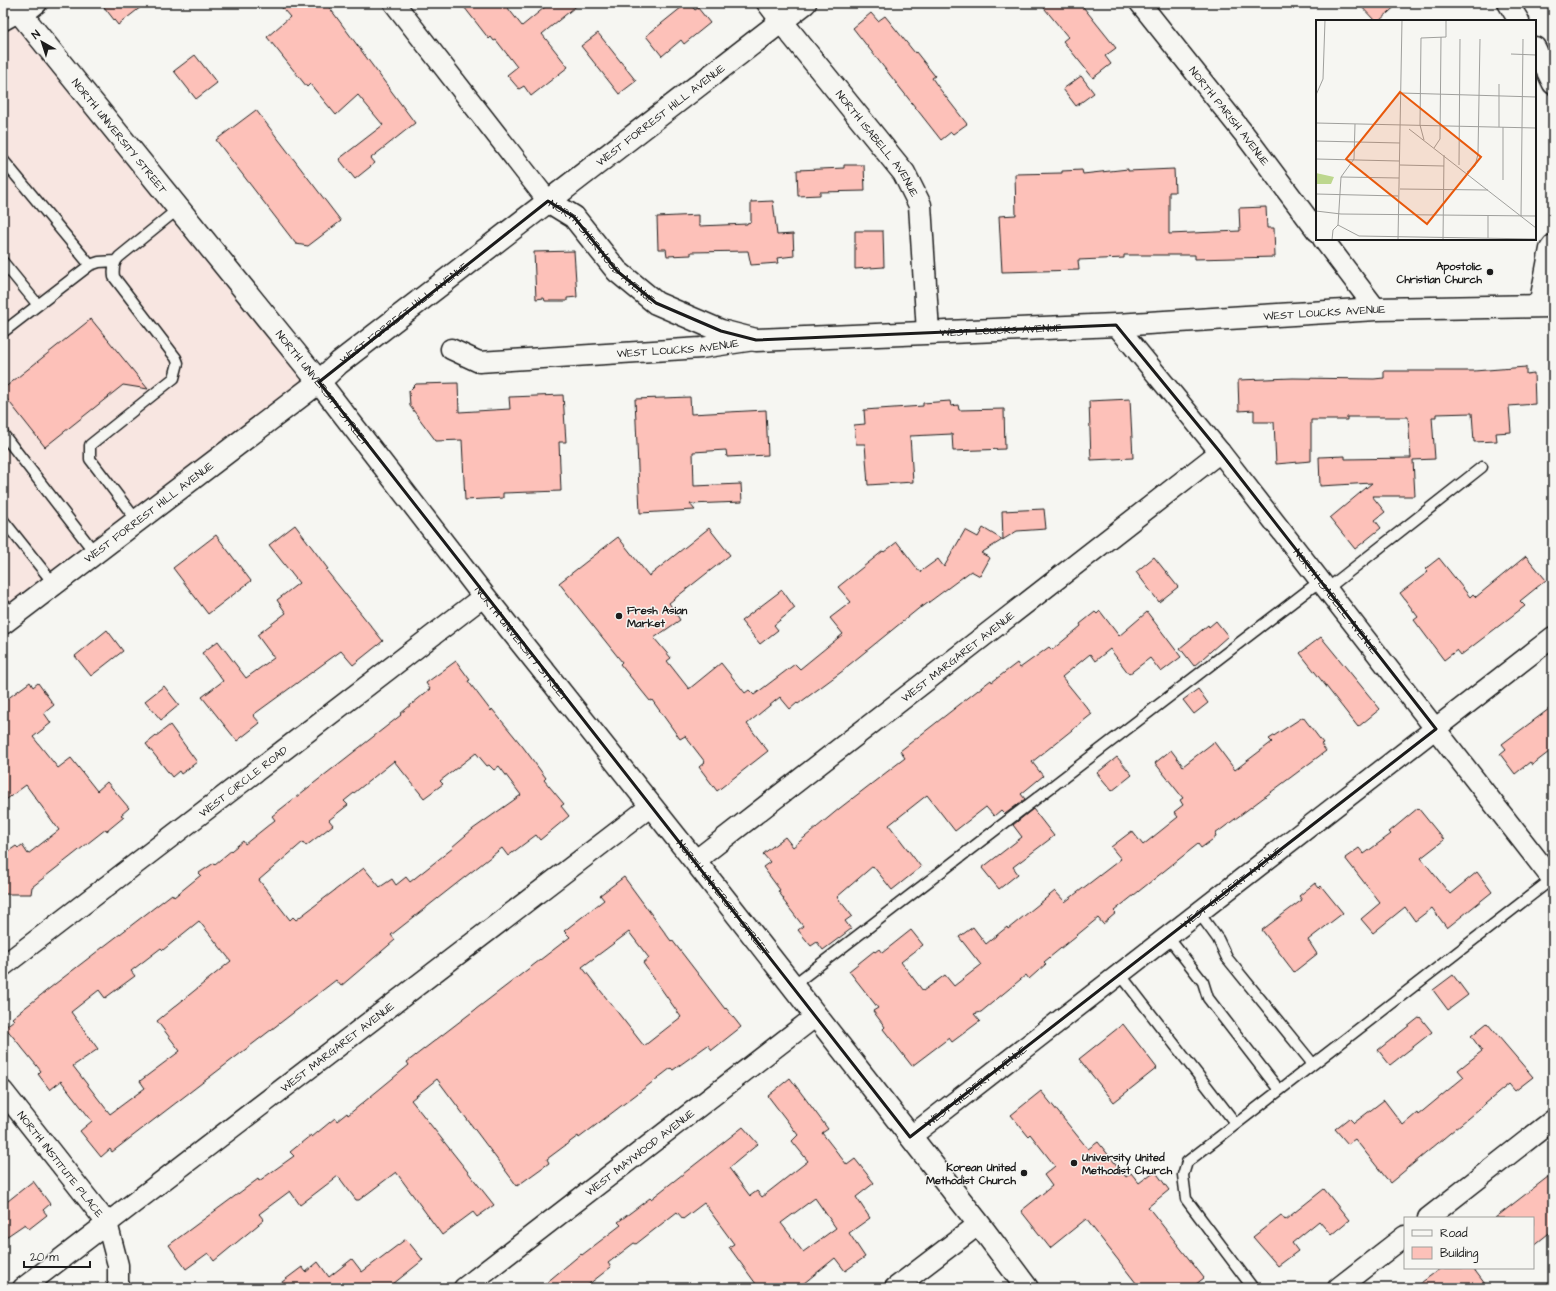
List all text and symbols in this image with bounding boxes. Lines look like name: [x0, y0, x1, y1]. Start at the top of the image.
inset map: [1316, 20, 1536, 240]
north arrow: [22, 22, 62, 62]
text: N: [29, 27, 43, 43]
street label: WEST FORREST HILL AVENUE: [593, 60, 728, 170]
street label: NORTH PARISH AVENUE: [1185, 64, 1273, 169]
street label: NORTH UNIVERSITY STREET: [68, 76, 170, 197]
street label: NORTH ISABELL AVENUE: [832, 87, 922, 200]
street label: NORTH SHERWOOD AVENUE: [546, 196, 659, 308]
street label: WEST FORREST HILL AVENUE: [337, 258, 472, 368]
place label: Apostolic Christian Church: [1397, 259, 1483, 287]
marker: Apostolic Christian Church: [1485, 267, 1495, 277]
street label: WEST LOUCKS AVENUE: [1263, 302, 1386, 324]
street label: WEST LOUCKS AVENUE: [939, 320, 1063, 340]
street label: NORTH UNIVERSITY STREET: [272, 327, 373, 450]
street label: WEST LOUCKS AVENUE: [616, 335, 740, 361]
street label: WEST FORREST HILL AVENUE: [81, 458, 217, 567]
street label: NORTH ISABELL AVENUE: [1290, 545, 1382, 658]
street label: NORTH UNIVERSITY STREET: [471, 583, 572, 705]
place label: Fresh Asian Market: [627, 603, 688, 631]
street label: WEST MARGARET AVENUE: [898, 608, 1018, 706]
marker: Fresh Asian Market: [614, 611, 624, 621]
street label: WEST CIRCLE ROAD: [196, 743, 291, 821]
street label: NORTH UNIVERSITY STREET: [673, 837, 773, 959]
street label: WEST GILBERT AVENUE: [1177, 843, 1286, 932]
street label: WEST MARGARET AVENUE: [278, 999, 398, 1096]
street label: WEST GILBERT AVENUE: [922, 1042, 1030, 1131]
street label: WEST MAYWOOD AVENUE: [582, 1105, 698, 1200]
street label: NORTH INSTITUTE PLACE: [14, 1108, 107, 1221]
place label: University United Methodist Church: [1081, 1150, 1173, 1178]
marker: University United Methodist Church: [1069, 1158, 1079, 1168]
place label: Korean United Methodist Church: [926, 1160, 1017, 1188]
marker: Korean United Methodist Church: [1019, 1168, 1029, 1178]
legend: [1404, 1217, 1534, 1269]
text: Road: [1440, 1225, 1468, 1242]
scale bar: [24, 1243, 90, 1269]
text: Building: [1440, 1245, 1478, 1263]
text: 20 m: [30, 1249, 59, 1266]

